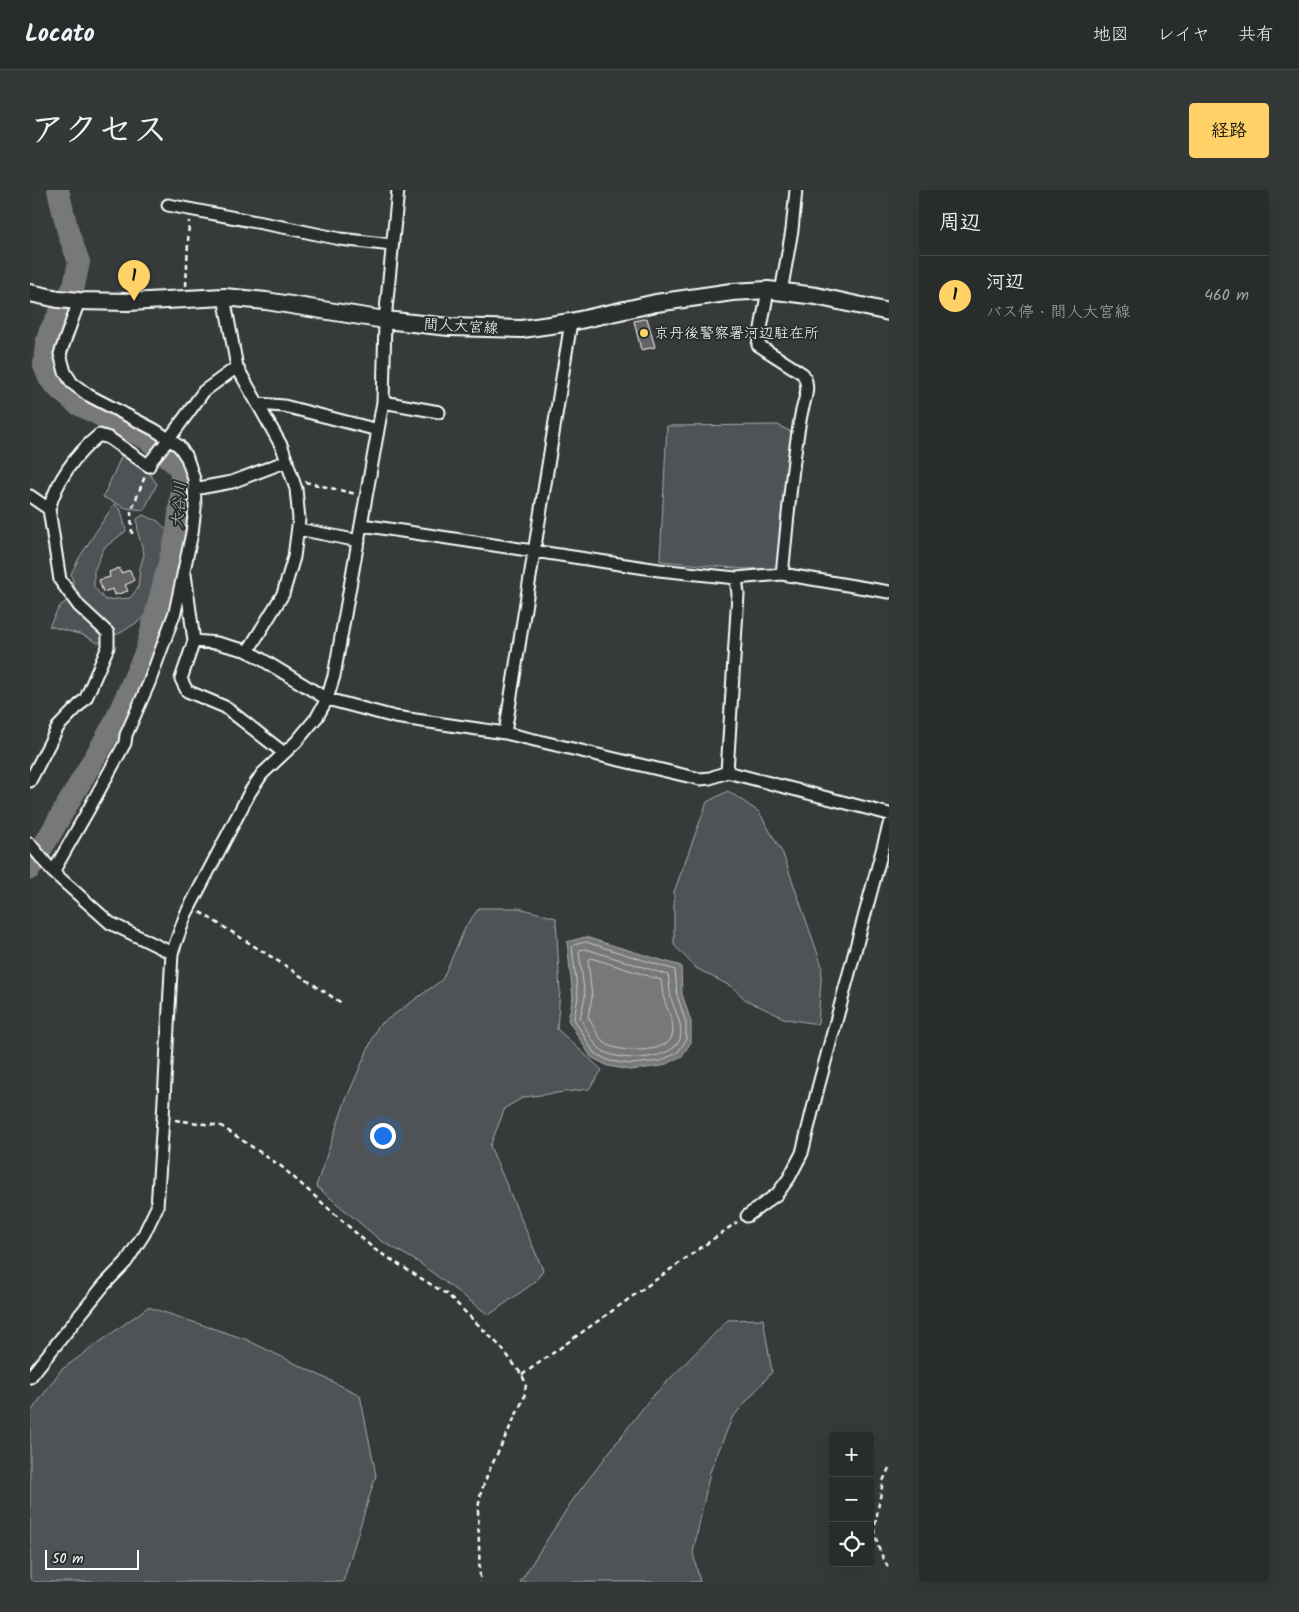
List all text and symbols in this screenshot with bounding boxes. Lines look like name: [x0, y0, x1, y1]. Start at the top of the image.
text: Locato: [25, 15, 95, 54]
text: 地図: [1093, 21, 1129, 50]
text: レイヤ: [1157, 21, 1210, 50]
text: 共有: [1238, 21, 1274, 50]
button: 経路: [1189, 103, 1269, 158]
text: アクセス: [30, 104, 168, 160]
text: 周辺: [939, 207, 981, 240]
pin: 1: [118, 260, 150, 301]
text: 河辺: [986, 268, 1024, 298]
text: 1: [953, 283, 957, 308]
text: 460 m: [1204, 283, 1249, 308]
text: バス停 · 間人大宮線: [986, 300, 1131, 325]
street label: 間人大宮線: [423, 313, 499, 341]
place label: 京丹後警察署河辺駐在所: [654, 322, 819, 346]
marker: 京丹後警察署河辺駐在所: [638, 327, 650, 339]
water label: 大谷川: [165, 480, 194, 530]
your location: [370, 1123, 396, 1149]
map controls: [829, 1432, 874, 1567]
button: +: [829, 1432, 874, 1477]
button: −: [829, 1477, 874, 1522]
button: locate: [829, 1522, 874, 1567]
scale bar: [45, 1547, 139, 1570]
text: 50 m: [52, 1548, 83, 1570]

